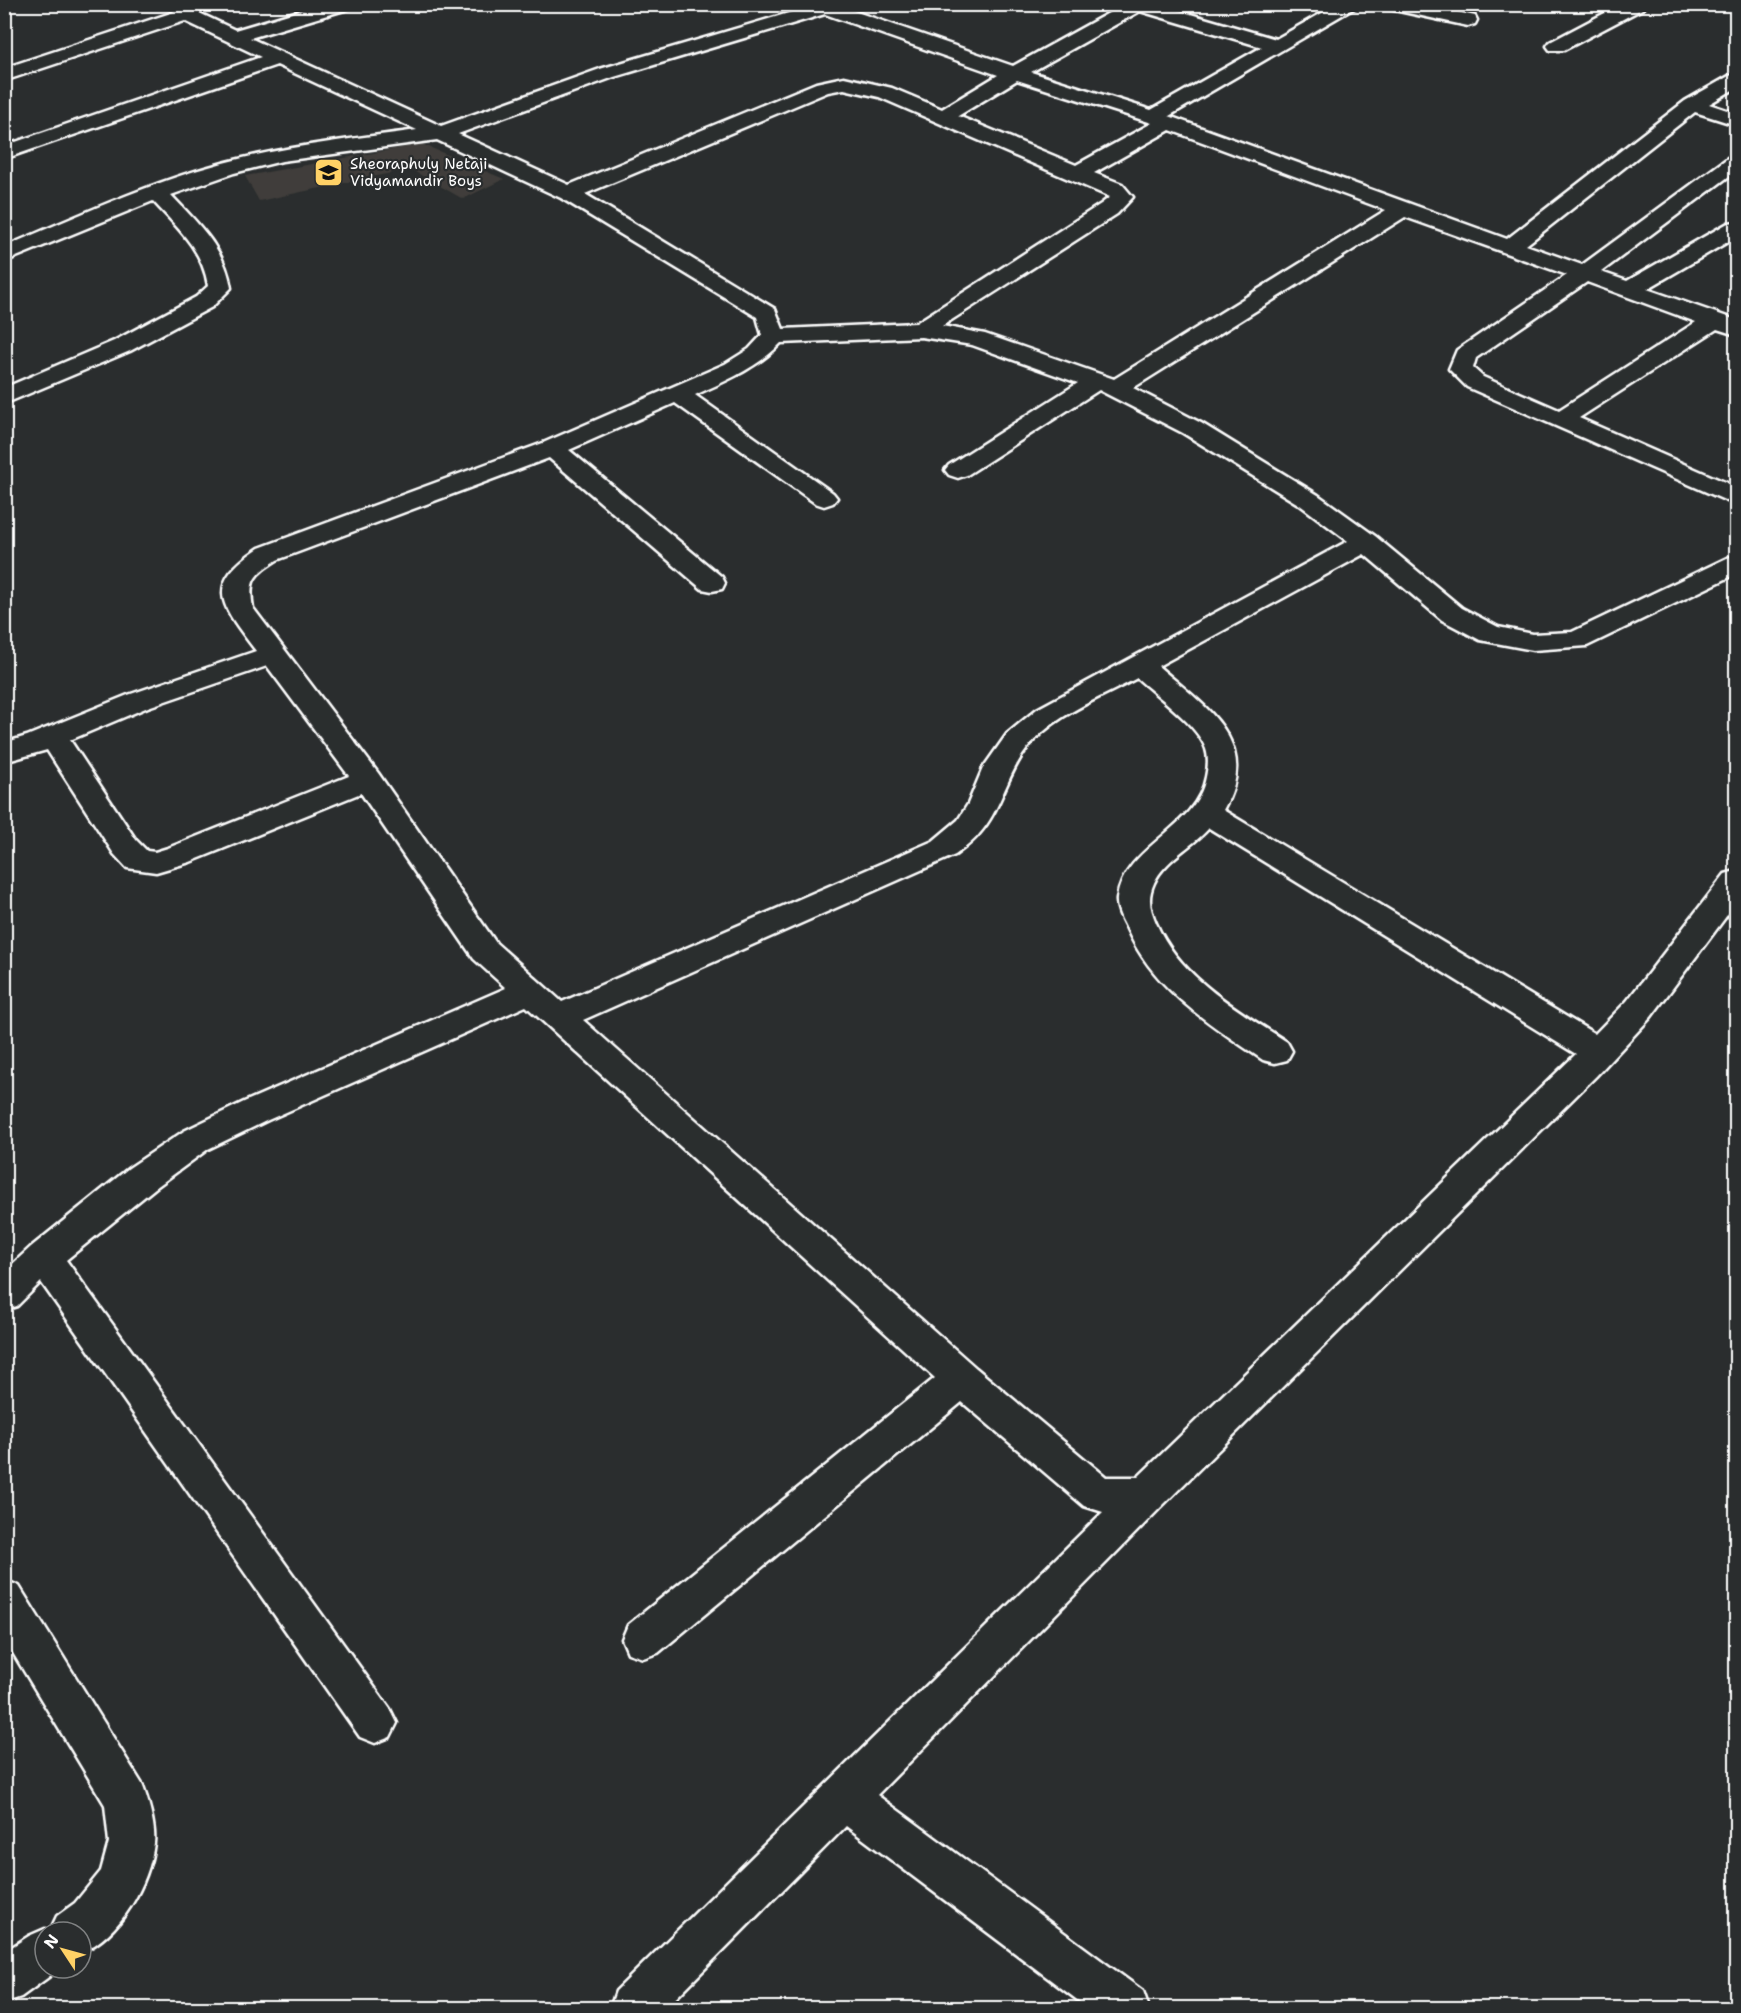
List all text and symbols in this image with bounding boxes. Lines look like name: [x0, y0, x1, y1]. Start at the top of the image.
place label: Sheoraphuly Netaji Vidyamandir Boys: [350, 154, 487, 191]
school or university icon: Sheoraphuly Netaji Vidyamandir Boys: [313, 157, 345, 189]
north arrow: [33, 1920, 93, 1980]
text: N: [39, 1930, 63, 1953]

